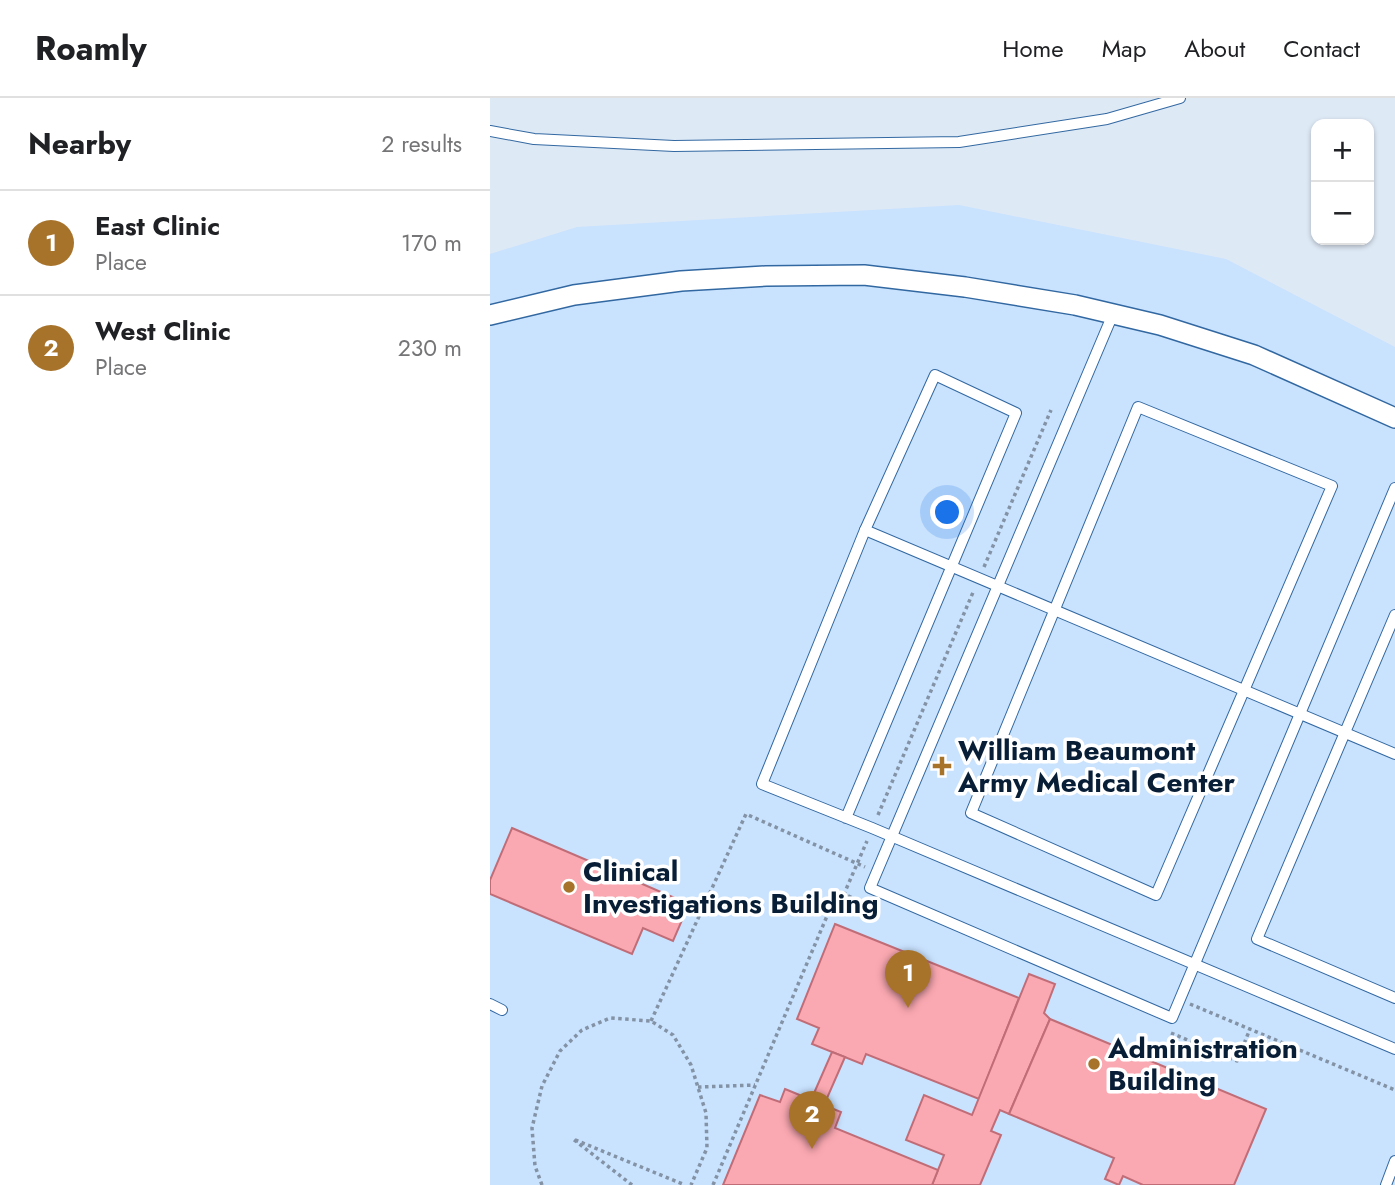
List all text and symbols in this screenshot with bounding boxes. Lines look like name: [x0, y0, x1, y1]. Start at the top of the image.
text: Roamly: [35, 25, 147, 72]
text: Home: [1002, 31, 1064, 66]
text: Map: [1102, 31, 1146, 66]
text: About: [1184, 31, 1245, 66]
text: Contact: [1283, 31, 1360, 66]
map controls: [1311, 119, 1374, 245]
button: +: [1311, 119, 1374, 182]
text: Nearby: [28, 122, 131, 165]
text: 2 results: [381, 127, 462, 161]
button: −: [1311, 182, 1374, 245]
text: East Clinic: [95, 207, 220, 245]
text: 1: [45, 226, 57, 260]
text: 170 m: [401, 226, 462, 260]
text: Place: [95, 245, 147, 279]
text: West Clinic: [95, 312, 231, 350]
text: 2: [43, 331, 59, 365]
text: 230 m: [398, 331, 462, 365]
text: Place: [95, 350, 147, 384]
your location: [930, 495, 964, 529]
place label: William Beaumont Army Medical Center: [957, 730, 1235, 803]
marker: William Beaumont Army Medical Center: [932, 756, 952, 776]
place label: Clinical Investigations Building: [583, 851, 878, 924]
marker: Clinical Investigations Building: [561, 879, 577, 895]
pin: 1: [885, 950, 931, 1008]
place label: Administration Building: [1107, 1028, 1298, 1101]
marker: Administration Building: [1086, 1056, 1102, 1072]
pin: 2: [789, 1091, 835, 1149]

